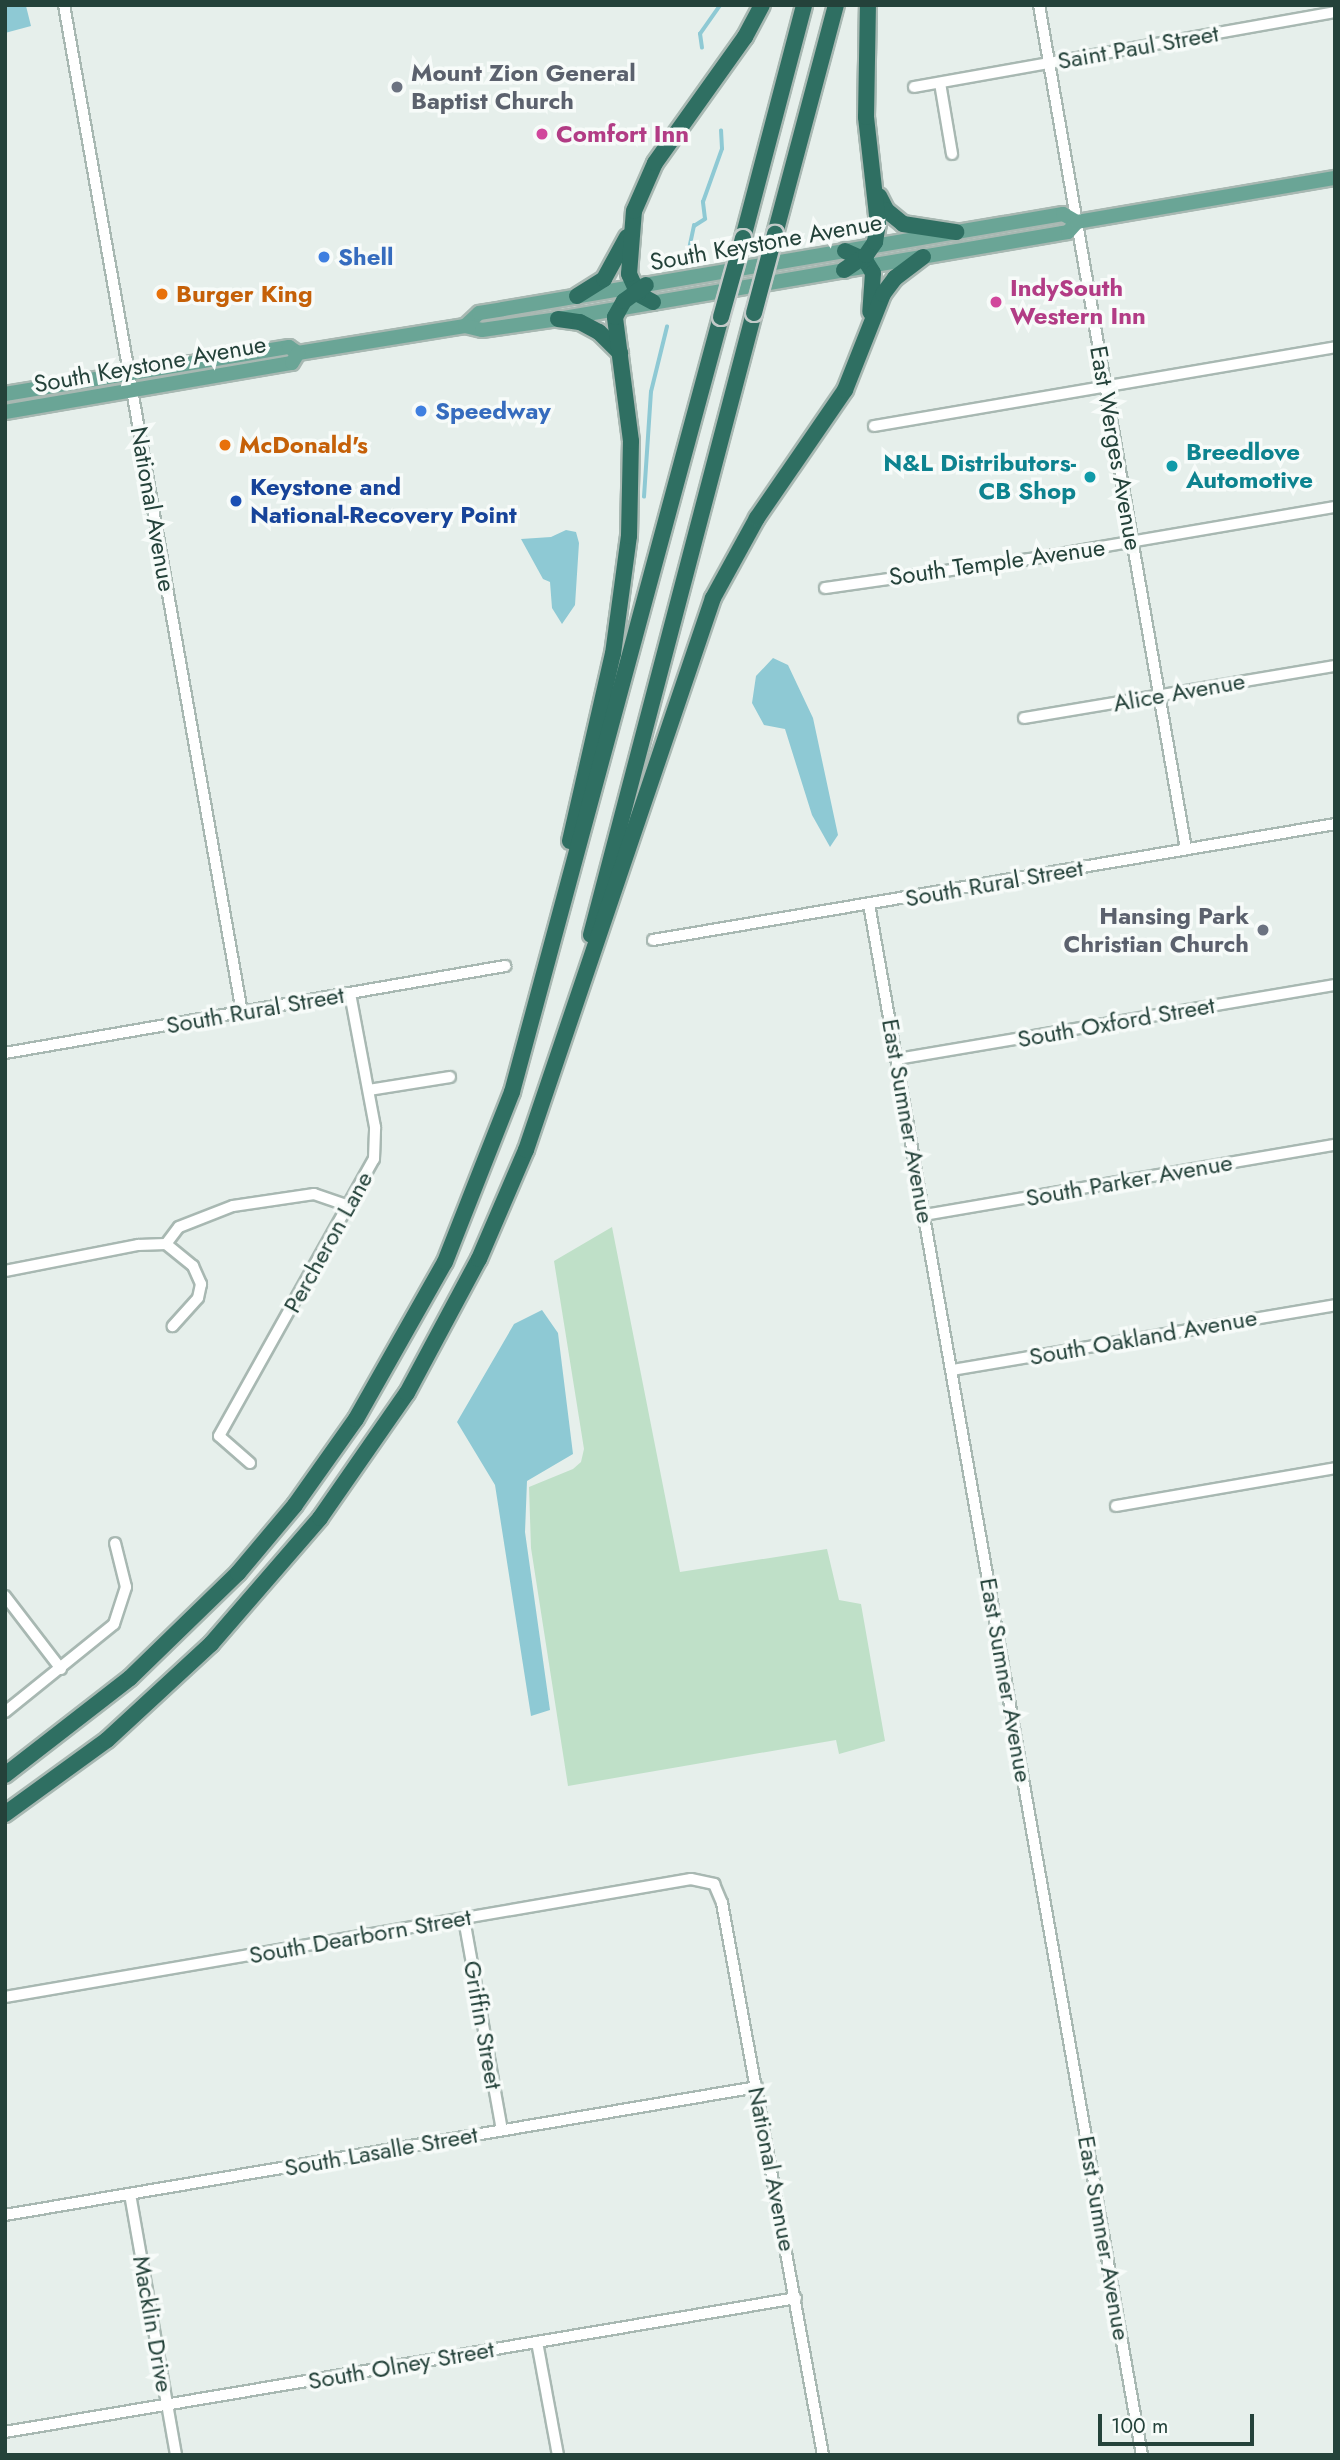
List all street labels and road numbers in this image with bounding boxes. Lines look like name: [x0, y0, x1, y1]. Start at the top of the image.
street label: Saint Paul Street: [1055, 19, 1221, 75]
street label: South Keystone Avenue: [648, 207, 884, 277]
street label: South Keystone Avenue: [32, 329, 268, 399]
street label: East Werges Avenue: [1084, 344, 1148, 552]
street label: National Avenue: [124, 424, 182, 594]
street label: South Temple Avenue: [887, 533, 1107, 591]
street label: Alice Avenue: [1111, 666, 1247, 718]
street label: South Rural Street: [903, 853, 1085, 913]
street label: South Rural Street: [164, 980, 346, 1040]
street label: South Oxford Street: [1015, 990, 1217, 1054]
street label: East Sumner Avenue: [876, 1017, 940, 1225]
street label: South Parker Avenue: [1023, 1148, 1235, 1212]
street label: Percheron Lane: [277, 1166, 379, 1318]
street label: South Oakland Avenue: [1027, 1303, 1259, 1371]
street label: East Sumner Avenue: [974, 1576, 1038, 1784]
street label: South Dearborn Street: [247, 1902, 473, 1970]
street label: Griffin Street: [458, 1958, 508, 2092]
street label: National Avenue: [742, 2084, 802, 2254]
street label: South Lasalle Street: [282, 2120, 480, 2182]
street label: East Sumner Avenue: [1072, 2134, 1136, 2342]
street label: Macklin Drive: [127, 2254, 179, 2394]
street label: South Olney Street: [306, 2334, 496, 2396]

